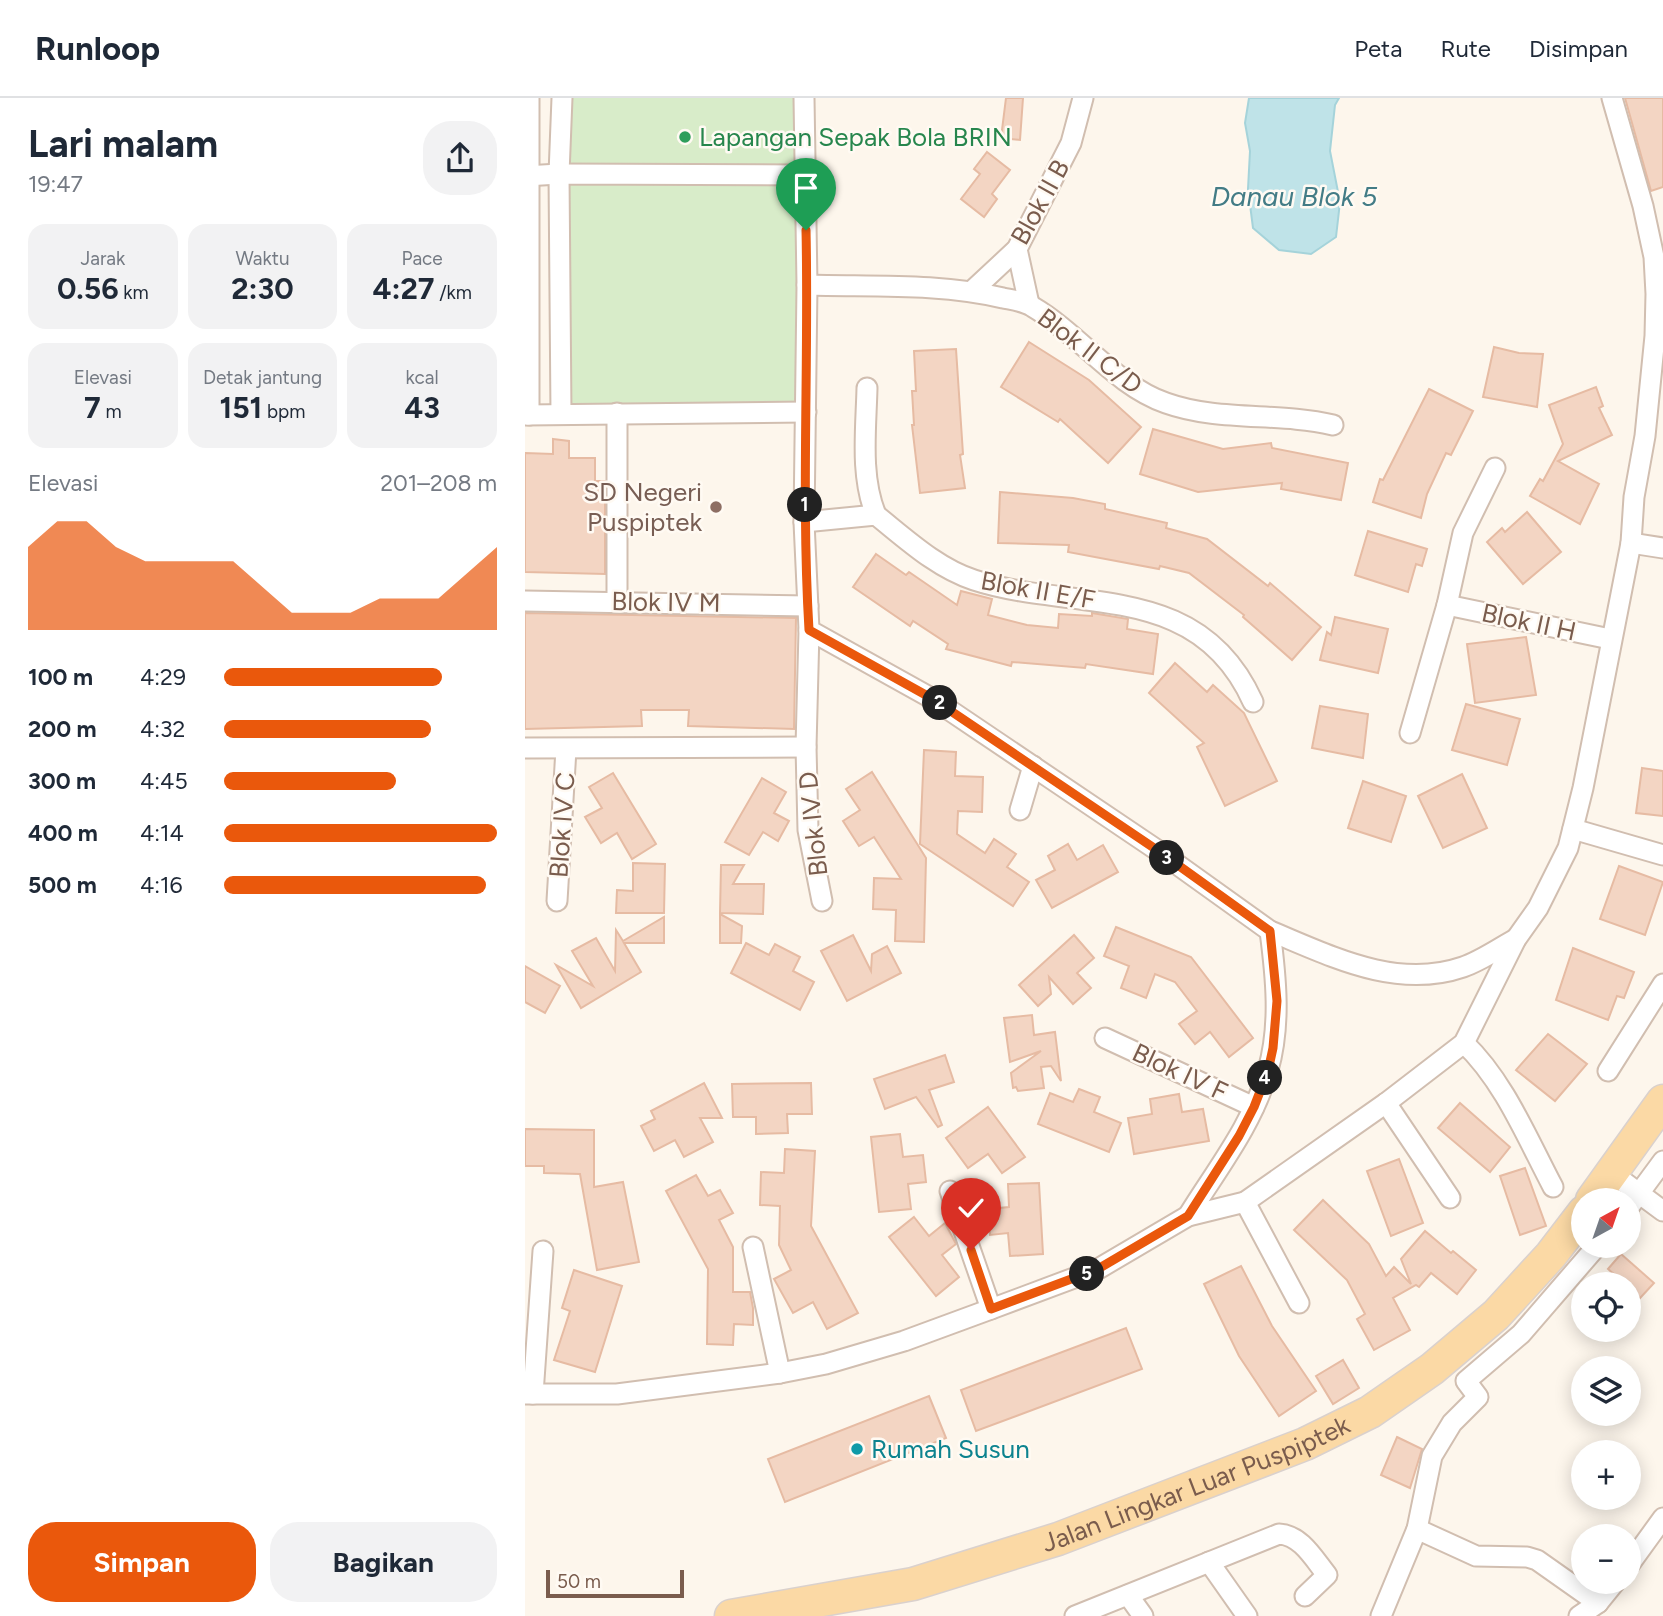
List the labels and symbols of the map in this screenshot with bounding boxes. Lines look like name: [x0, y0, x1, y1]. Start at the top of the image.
place label: Lapangan Sepak Bola BRIN: [699, 121, 1012, 153]
marker: Lapangan Sepak Bola BRIN: [677, 129, 693, 145]
street label: Blok II B: [1004, 154, 1076, 250]
pin: [776, 158, 836, 230]
water label: Danau Blok 5: [1211, 179, 1377, 213]
street label: Blok II C/D: [1031, 301, 1149, 401]
place label: SD Negeri Puspiptek: [583, 476, 702, 538]
pin: 1: [787, 488, 823, 522]
marker: SD Negeri Puspiptek: [708, 499, 724, 515]
street label: Blok II E/F: [978, 564, 1098, 616]
street label: Blok IV M: [611, 585, 721, 619]
street label: Blok II H: [1479, 596, 1579, 648]
pin: 2: [923, 686, 957, 720]
street label: Blok IV D: [792, 770, 834, 878]
street label: Blok IV C: [542, 771, 582, 879]
pin: 3: [1149, 840, 1185, 876]
street label: Blok IV F: [1127, 1036, 1233, 1108]
pin: 4: [1247, 1060, 1283, 1096]
pin: [941, 1178, 1001, 1250]
north arrow: [1571, 1188, 1641, 1258]
pin: 5: [1069, 1256, 1105, 1292]
street label: Jalan Lingkar Luar Puspiptek: [1038, 1408, 1355, 1559]
place label: Rumah Susun: [871, 1433, 1030, 1465]
marker: Rumah Susun: [849, 1441, 865, 1457]
scale bar: [546, 1567, 684, 1599]

